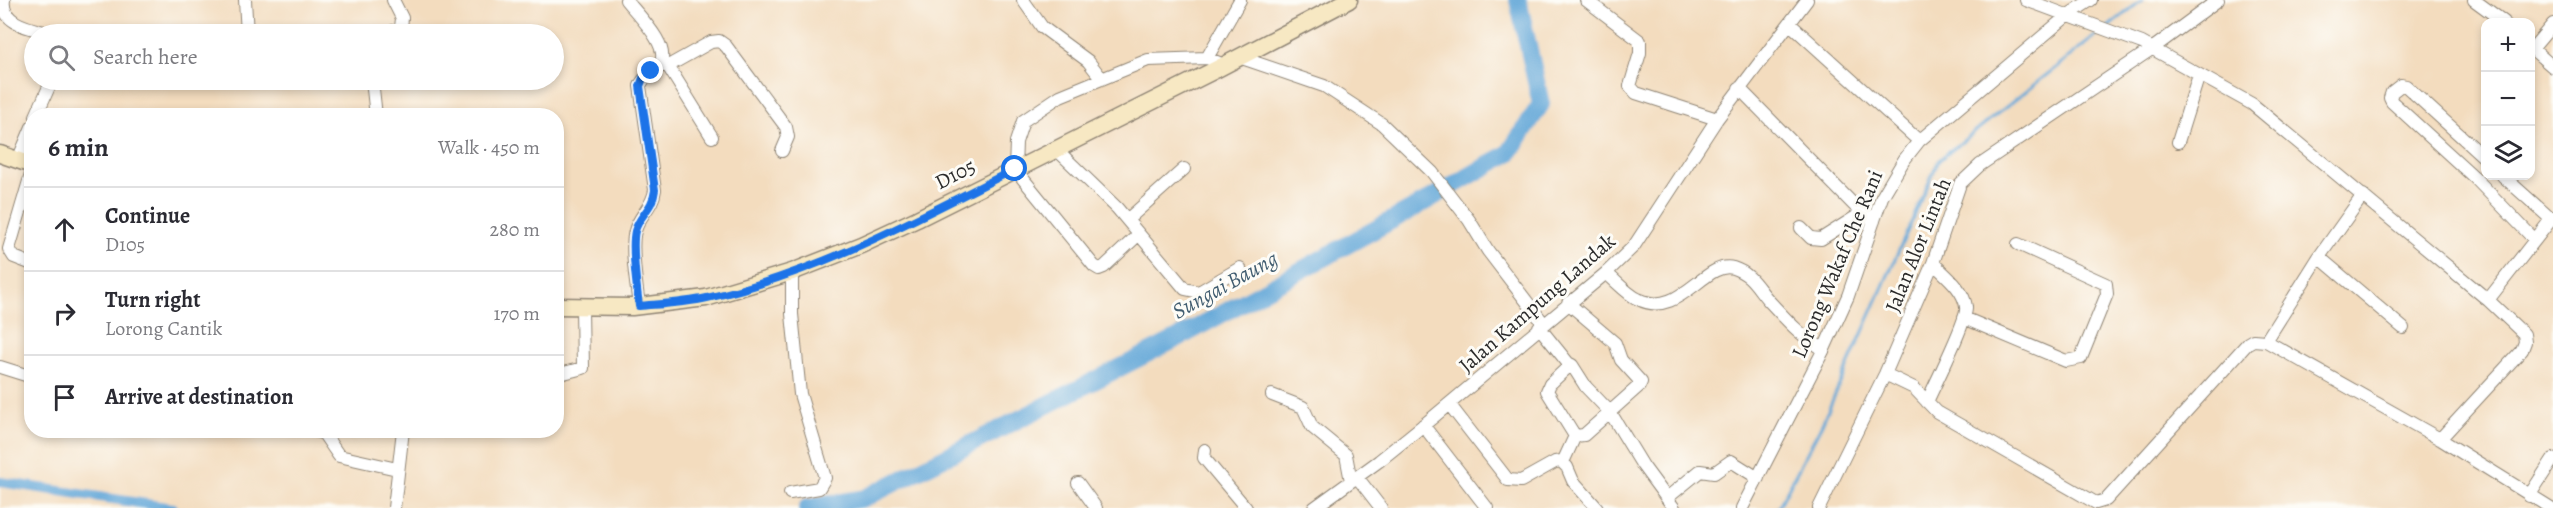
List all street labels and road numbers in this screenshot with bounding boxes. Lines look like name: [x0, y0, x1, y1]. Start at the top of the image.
street label: D105: [930, 152, 980, 196]
street label: Lorong Wakaf Che Rani: [1785, 166, 1889, 362]
street label: Jalan Alor Lintah: [1878, 174, 1958, 316]
street label: Jalan Kampung Landak: [1453, 227, 1622, 379]

